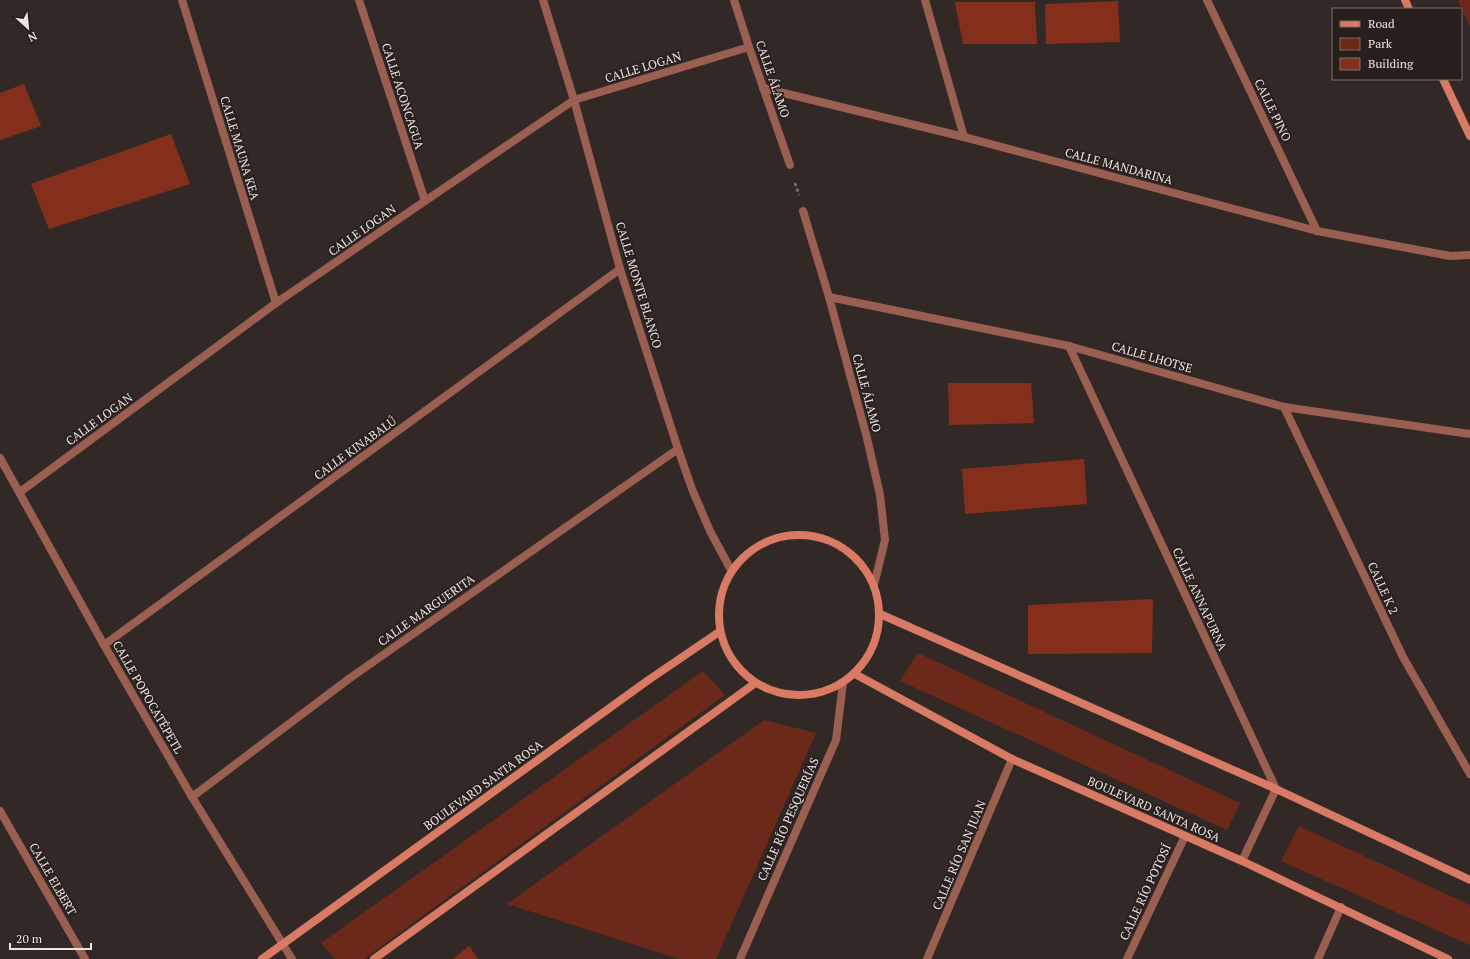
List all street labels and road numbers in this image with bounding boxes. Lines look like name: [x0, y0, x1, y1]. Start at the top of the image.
street label: CALLE ÁLAMO: [753, 38, 793, 120]
street label: CALLE ACONCAGUA: [379, 41, 427, 152]
street label: CALLE LOGAN: [603, 48, 683, 86]
street label: CALLE PINO: [1251, 76, 1295, 144]
street label: CALLE MAUNA KEA: [217, 94, 263, 203]
street label: CALLE MANDARINA: [1063, 144, 1175, 188]
street label: CALLE LOGAN: [325, 201, 399, 259]
street label: CALLE MONTE BLANCO: [613, 220, 665, 350]
street label: CALLE LHOTSE: [1110, 338, 1194, 376]
street label: CALLE ÁLAMO: [849, 352, 885, 434]
street label: CALLE LOGAN: [63, 390, 136, 448]
street label: CALLE KINABALÚ: [311, 413, 399, 483]
street label: CALLE ANNAPURNA: [1169, 545, 1231, 654]
street label: CALLE K 2: [1364, 560, 1402, 616]
street label: CALLE MARGUERITA: [375, 571, 478, 649]
street label: CALLE POPOCATÉPETL: [110, 638, 187, 756]
street label: BOULEVARD SANTA ROSA: [420, 736, 546, 833]
street label: CALLE RÍO PESQUERÍAS: [754, 755, 822, 883]
street label: BOULEVARD SANTA ROSA: [1085, 773, 1223, 845]
street label: CALLE RÍO SAN JUAN: [929, 798, 989, 912]
street label: CALLE ELBERT: [26, 840, 80, 918]
street label: CALLE RÍO POTOSÍ: [1116, 841, 1174, 943]

